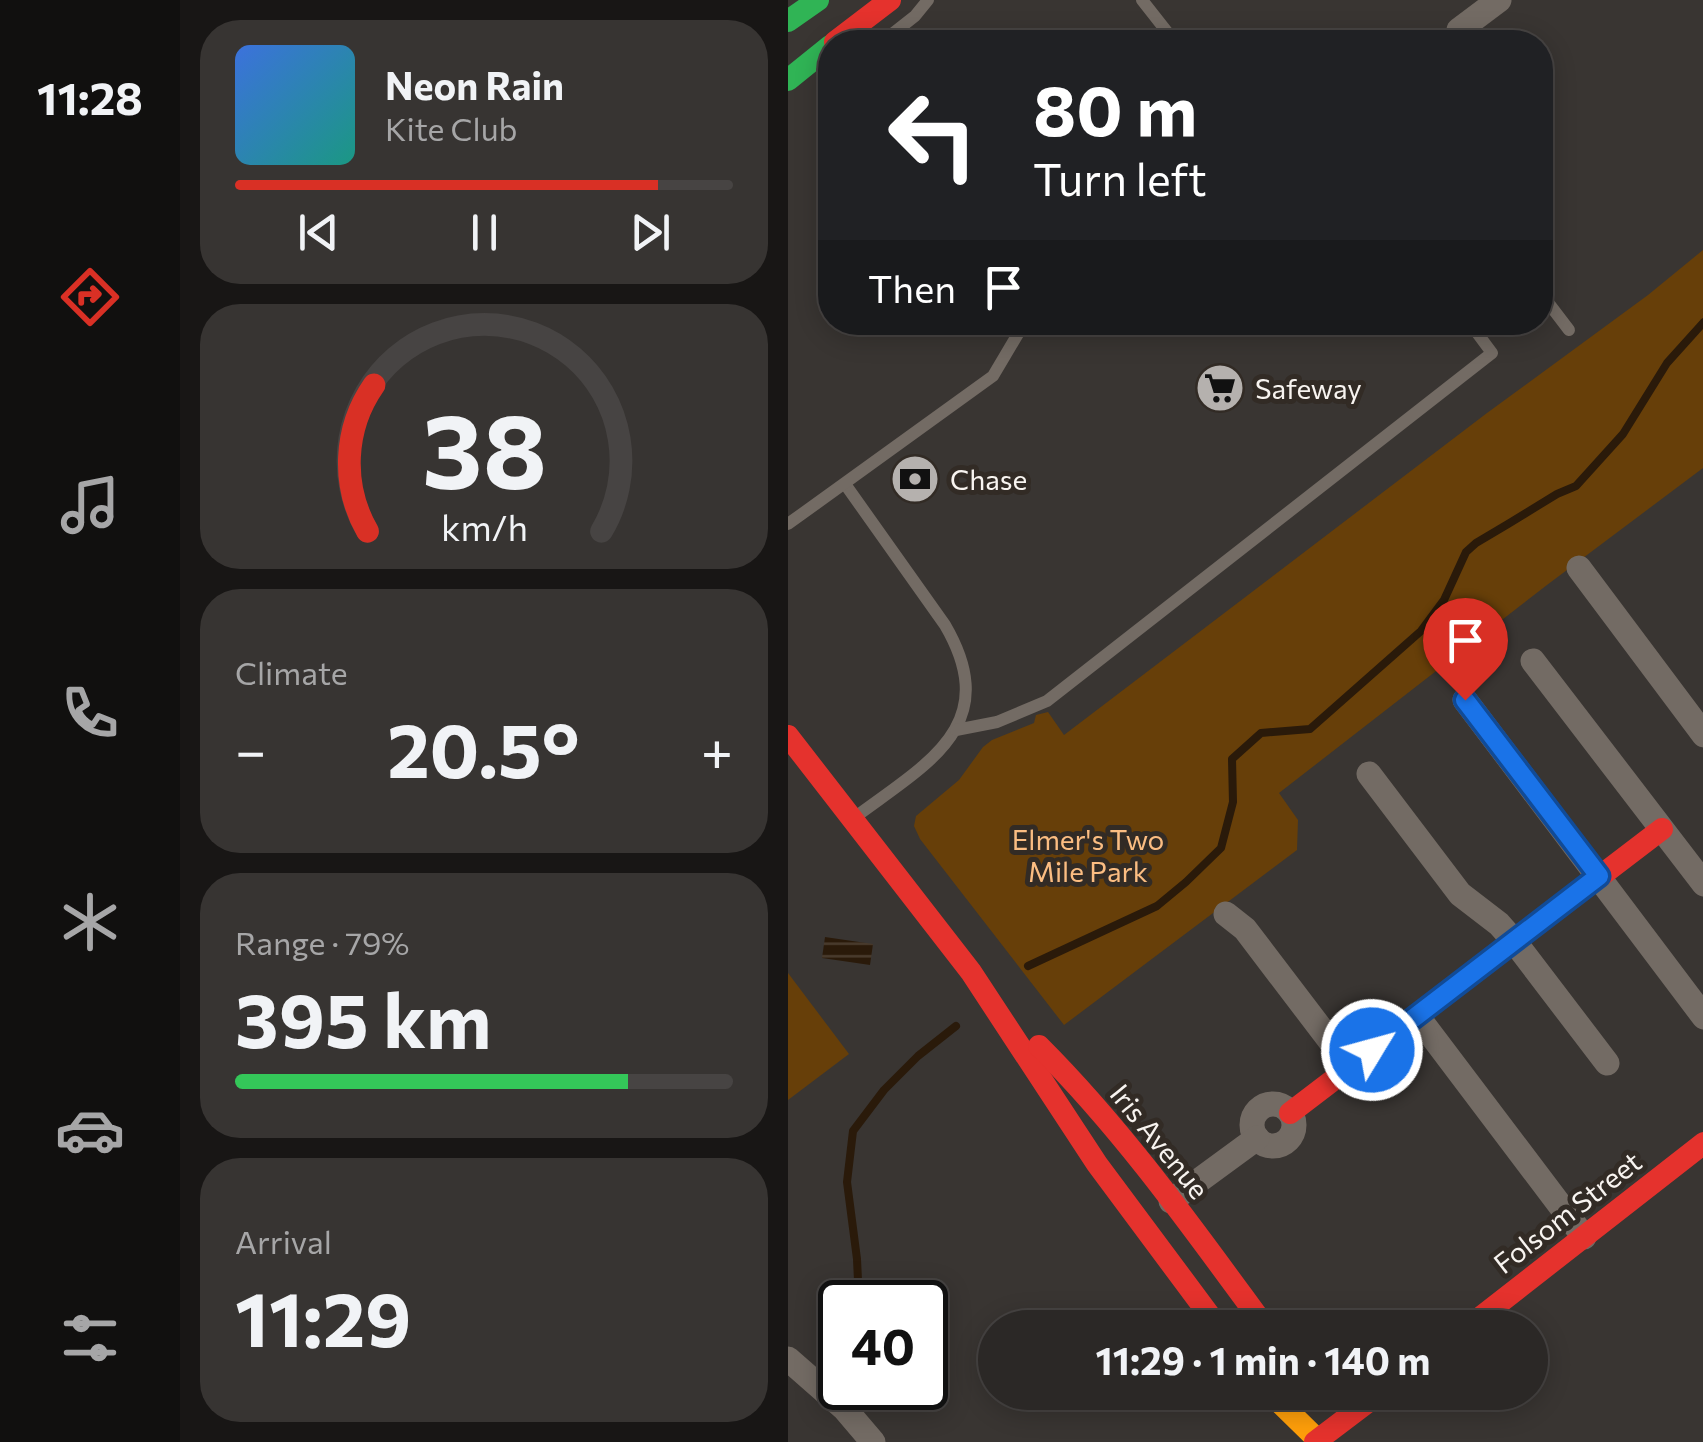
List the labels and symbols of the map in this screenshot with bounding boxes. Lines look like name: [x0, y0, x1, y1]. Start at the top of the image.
supermarket icon: Safeway: [1194, 362, 1246, 414]
place label: Safeway: [1255, 371, 1362, 405]
bank icon: Chase: [889, 453, 941, 505]
place label: Chase: [950, 462, 1027, 496]
pin: [1423, 598, 1508, 701]
park label: Elmer's Two Mile Park: [1012, 822, 1164, 888]
position arrow: [1320, 998, 1424, 1102]
street label: Iris Avenue: [1103, 1077, 1217, 1205]
street label: Folsom Street: [1487, 1144, 1647, 1280]
speed limit sign: 40: [818, 1280, 948, 1410]

